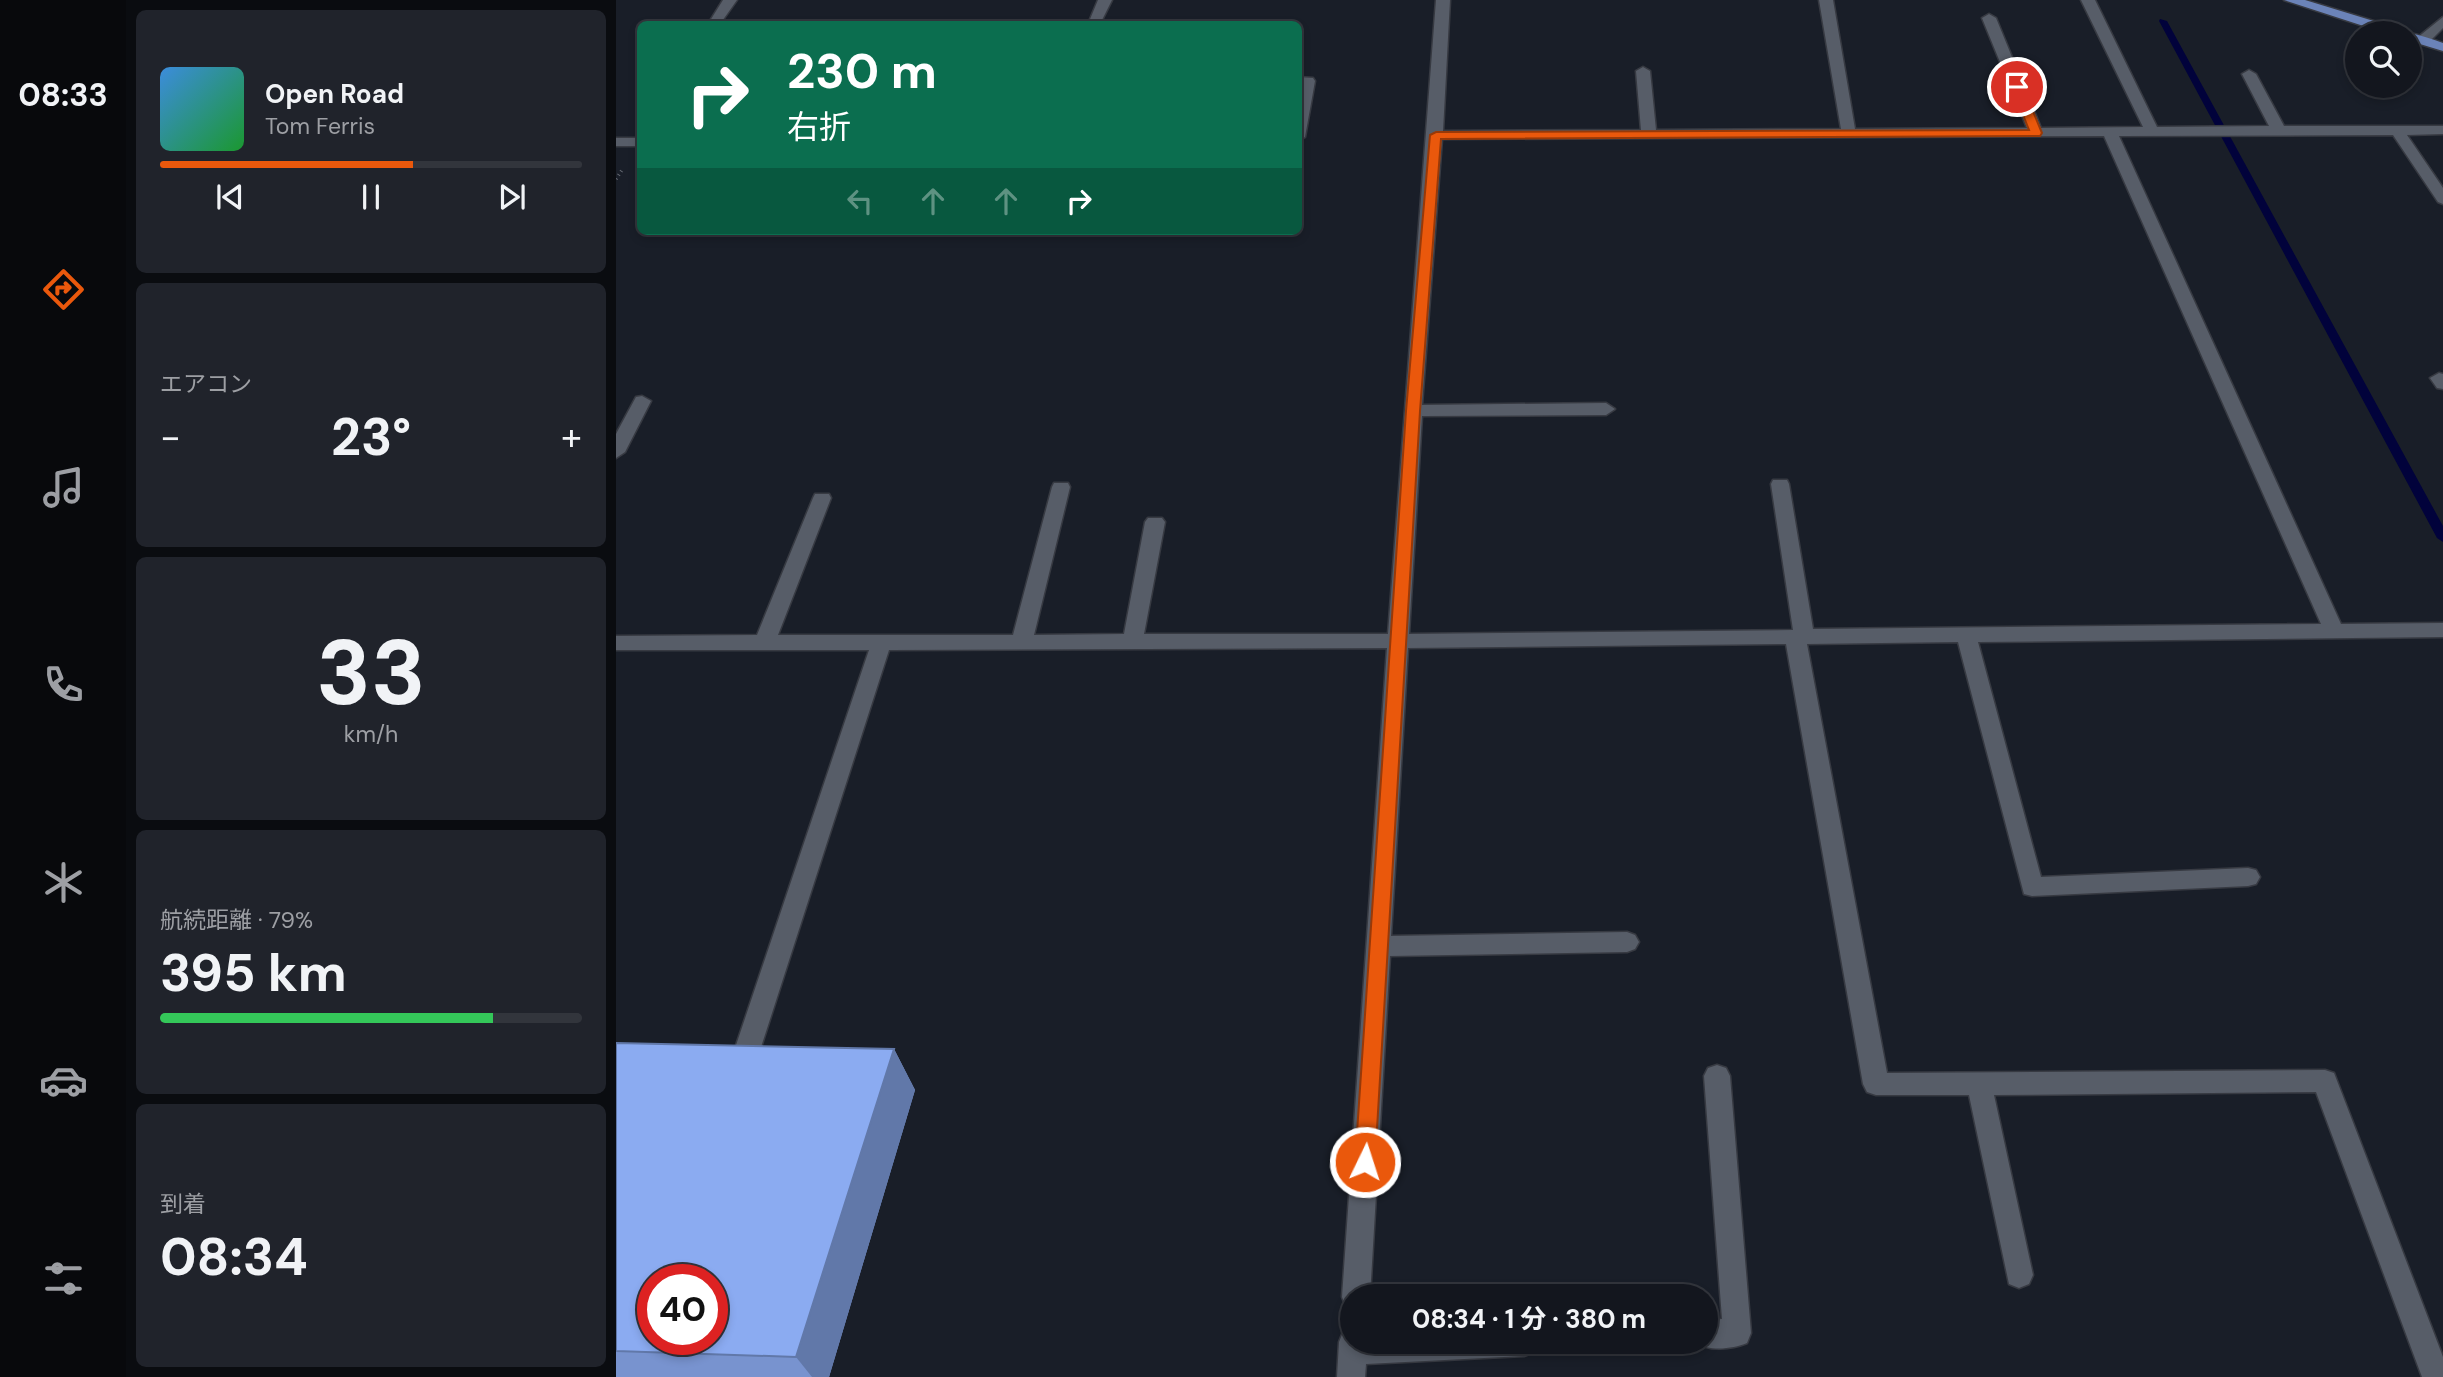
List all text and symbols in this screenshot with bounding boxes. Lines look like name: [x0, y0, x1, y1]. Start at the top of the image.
map controls: [2345, 21, 2422, 98]
button: search: [2345, 21, 2422, 98]
text: 230 m: [787, 39, 937, 103]
icon: right: [672, 49, 763, 140]
pin: [1987, 57, 2047, 117]
icon: arrive: [1998, 68, 2036, 106]
text: 08:33: [18, 74, 108, 116]
text: Open Road: [265, 77, 404, 111]
text: 右折: [787, 106, 851, 148]
text: Tom Ferris: [265, 111, 375, 141]
icon: previous: [211, 178, 249, 216]
icon: pause: [352, 178, 390, 216]
icon: next: [493, 178, 531, 216]
icon: left: [841, 182, 879, 220]
icon: ahead: [914, 182, 952, 220]
icon: ahead: [987, 182, 1025, 220]
icon: right: [1060, 182, 1098, 220]
icon: directions: [39, 265, 88, 314]
text: エアコン: [160, 369, 252, 399]
text: 23°: [331, 403, 411, 471]
text: −: [160, 412, 181, 462]
text: +: [561, 412, 582, 462]
icon: music: [39, 463, 88, 512]
text: 33: [316, 614, 426, 732]
icon: phone: [39, 660, 88, 709]
text: km/h: [344, 719, 398, 749]
icon: climate: [39, 858, 88, 907]
text: 航続距離 · 79%: [160, 905, 313, 935]
text: 395 km: [160, 939, 347, 1007]
icon: car: [39, 1056, 88, 1105]
position arrow: [1328, 1125, 1402, 1199]
text: 到着: [160, 1189, 206, 1219]
text: 08:34: [160, 1223, 308, 1291]
icon: filters: [39, 1254, 88, 1303]
speed limit sign: 40: [637, 1264, 728, 1355]
text: 08:34 · 1 分 · 380 m: [1412, 1302, 1646, 1336]

